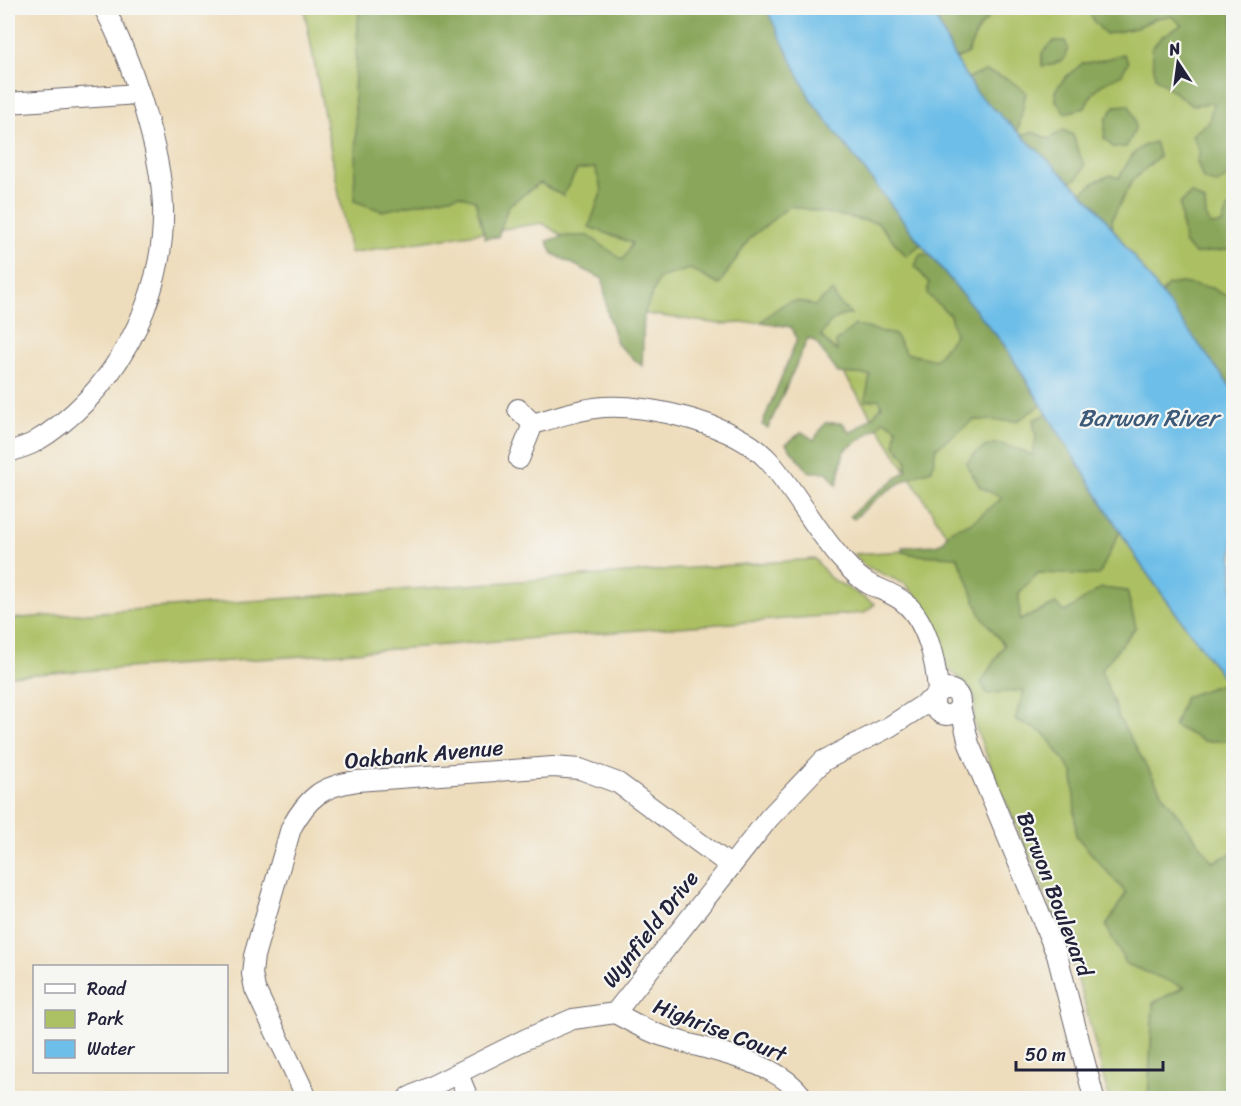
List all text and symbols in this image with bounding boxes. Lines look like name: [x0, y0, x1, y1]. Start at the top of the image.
north arrow: [1148, 33, 1208, 93]
text: N: [1165, 33, 1184, 64]
water label: Barwon River: [1078, 397, 1222, 439]
street label: Oakbank Avenue: [343, 728, 505, 780]
street label: Barwon Boulevard: [1006, 806, 1105, 984]
street label: Wynfield Drive: [591, 861, 709, 996]
legend: [33, 965, 228, 1073]
text: Road: [87, 973, 127, 1005]
street label: Highrise Court: [647, 987, 794, 1074]
text: Park: [87, 1003, 124, 1035]
text: Water: [87, 1033, 136, 1065]
scale bar: [1016, 1034, 1163, 1072]
text: 50 m: [1025, 1039, 1066, 1071]

